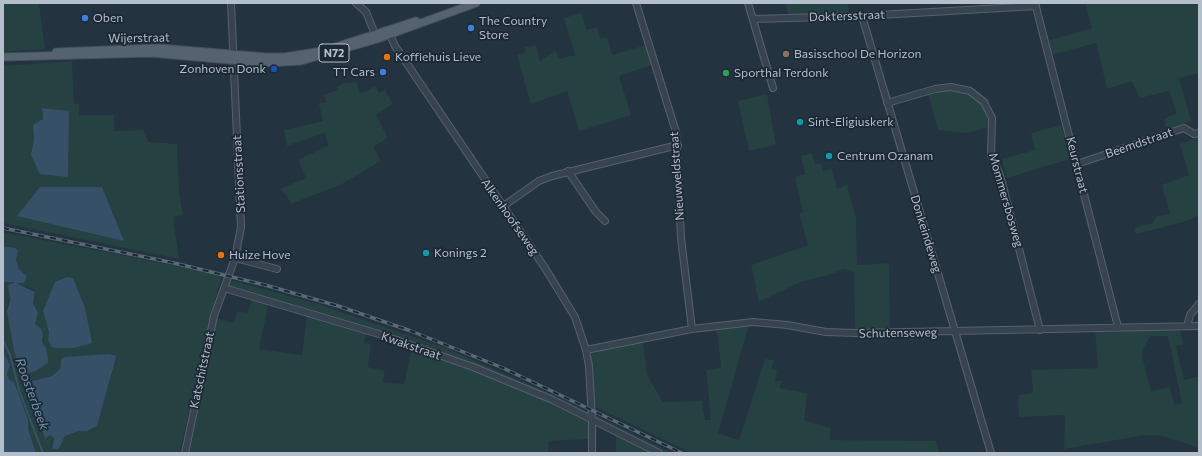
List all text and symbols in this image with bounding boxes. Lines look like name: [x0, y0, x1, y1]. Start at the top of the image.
street label: Doktersstraat: [809, 7, 885, 25]
place label: Oben: [93, 11, 123, 25]
marker: Oben: [80, 13, 90, 23]
place label: The Country Store: [479, 14, 547, 42]
marker: The Country Store: [466, 23, 476, 33]
street label: Wijerstraat: [108, 30, 170, 46]
road number: N72: [319, 44, 349, 62]
place label: Basisschool De Horizon: [794, 47, 921, 61]
marker: Basisschool De Horizon: [781, 49, 791, 59]
place label: Koffiehuis Lieve: [395, 50, 481, 64]
marker: Koffiehuis Lieve: [382, 52, 392, 62]
place label: Zonhoven Donk: [179, 62, 266, 76]
marker: Zonhoven Donk: [269, 64, 279, 74]
place label: TT Cars: [333, 65, 375, 79]
place label: Sporthal Terdonk: [734, 66, 829, 80]
marker: TT Cars: [378, 67, 388, 77]
marker: Sporthal Terdonk: [721, 68, 731, 78]
place label: Sint-Eligiuskerk: [808, 115, 894, 129]
marker: Sint-Eligiuskerk: [795, 117, 805, 127]
street label: Beemdstraat: [1103, 125, 1175, 161]
street label: Nieuwveldstraat: [667, 131, 687, 221]
street label: Stationsstraat: [230, 135, 248, 213]
street label: Keurstraat: [1063, 135, 1091, 195]
place label: Centrum Ozanam: [837, 149, 933, 163]
marker: Centrum Ozanam: [824, 151, 834, 161]
street label: Mommersbosweg: [986, 151, 1026, 249]
street label: Alkenhoofseweg: [478, 176, 542, 258]
street label: Donkeindeweg: [907, 193, 945, 275]
place label: Konings 2: [434, 246, 487, 260]
place label: Huize Hove: [229, 248, 291, 262]
marker: Konings 2: [421, 248, 431, 258]
marker: Huize Hove: [216, 250, 226, 260]
street label: Schutenseweg: [859, 325, 937, 341]
street label: Kwakstraat: [379, 329, 443, 363]
street label: Katschitstraat: [187, 330, 217, 410]
water label: Roosterbeek: [12, 356, 52, 432]

